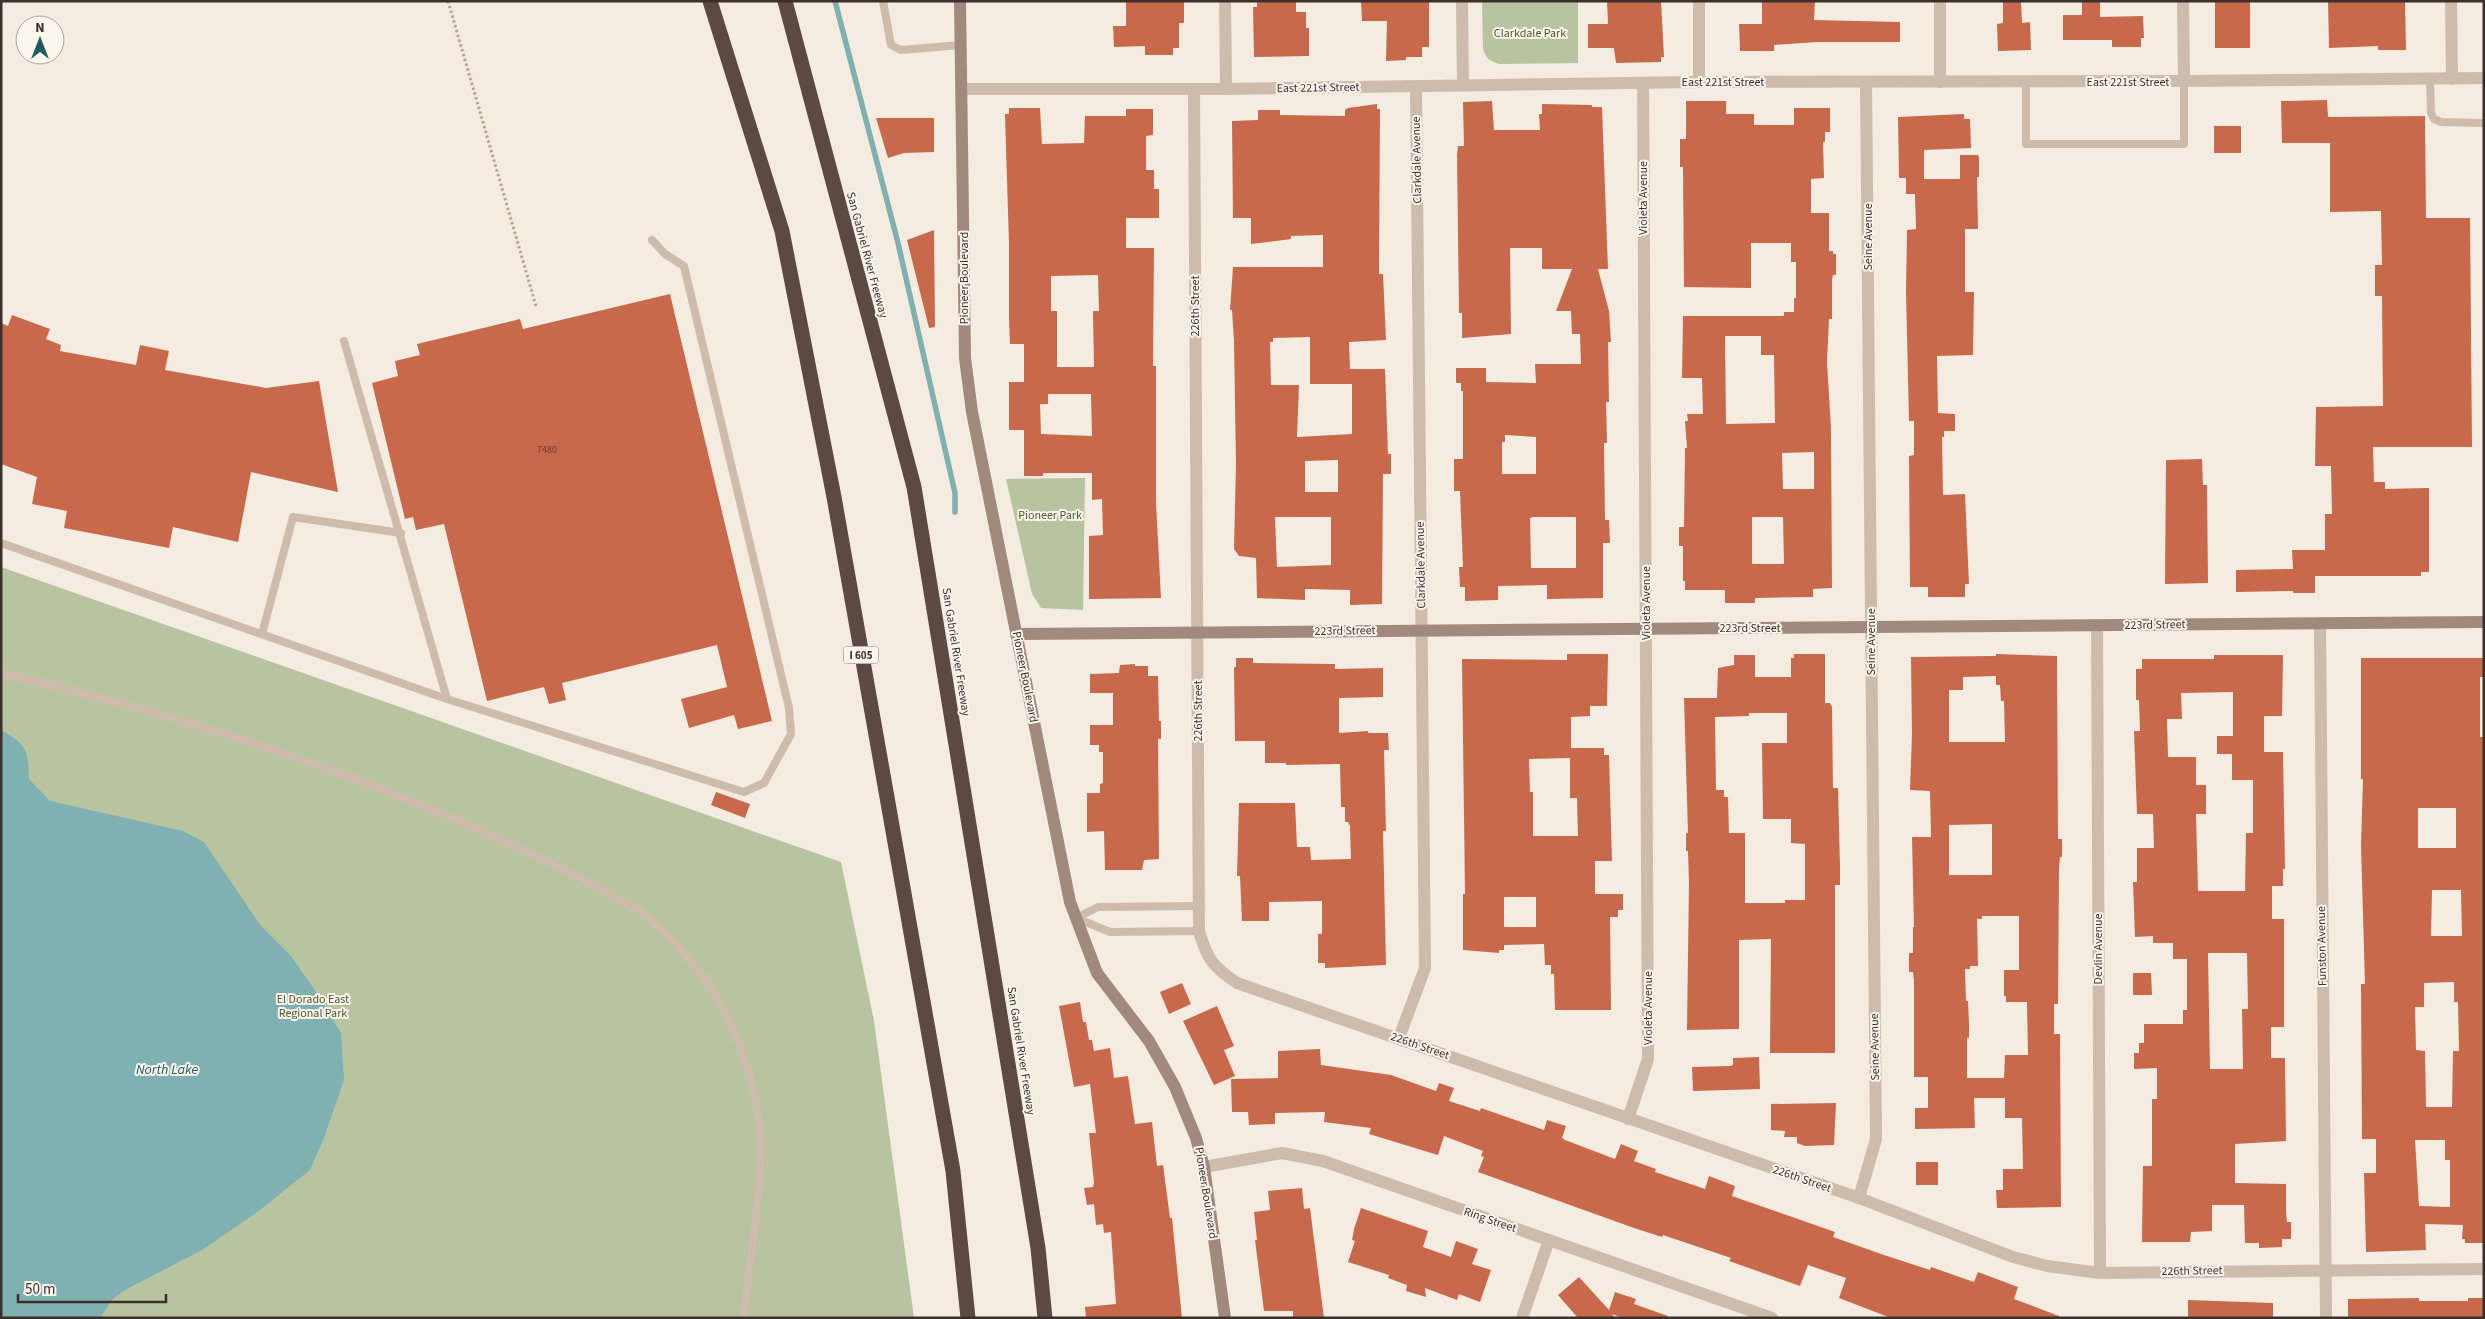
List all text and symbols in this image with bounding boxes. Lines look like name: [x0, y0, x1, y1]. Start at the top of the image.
north arrow: [15, 15, 65, 65]
text: N: [35, 18, 45, 38]
park label: Clarkdale Park: [1494, 25, 1566, 42]
street label: East 221st Street: [1682, 74, 1764, 91]
street label: East 221st Street: [2087, 74, 2169, 91]
street label: East 221st Street: [1276, 79, 1360, 97]
street label: Clarkdale Avenue: [1408, 116, 1426, 204]
street label: Violeta Avenue: [1635, 161, 1652, 235]
street label: San Gabriel River Freeway: [842, 190, 892, 320]
street label: Seine Avenue: [1860, 203, 1877, 271]
street label: Pioneer Boulevard: [956, 232, 973, 324]
street label: 226th Street: [1187, 276, 1204, 336]
house number: 7480: [537, 443, 557, 457]
park label: Pioneer Park: [1018, 507, 1082, 524]
street label: Clarkdale Avenue: [1412, 521, 1430, 609]
street label: Violeta Avenue: [1638, 566, 1655, 640]
street label: San Gabriel River Freeway: [937, 587, 975, 718]
street label: Seine Avenue: [1863, 608, 1880, 676]
street label: 223rd Street: [2124, 616, 2186, 634]
street label: 223rd Street: [1719, 620, 1781, 637]
street label: 223rd Street: [1314, 622, 1376, 640]
street label: Pioneer Boulevard: [1008, 630, 1042, 724]
road number: I 605: [844, 646, 878, 664]
street label: 226th Street: [1190, 681, 1207, 741]
street label: Funston Avenue: [2313, 906, 2331, 986]
street label: Devlin Avenue: [2090, 913, 2107, 984]
street label: Violeta Avenue: [1640, 971, 1657, 1045]
street label: San Gabriel River Freeway: [1002, 986, 1040, 1117]
park label: El Dorado East Regional Park: [277, 991, 349, 1022]
street label: Seine Avenue: [1866, 1013, 1884, 1081]
street label: 226th Street: [1388, 1028, 1452, 1064]
water label: North Lake: [136, 1060, 198, 1080]
street label: Pioneer Boulevard: [1190, 1146, 1222, 1240]
street label: 226th Street: [1770, 1161, 1834, 1197]
street label: Ring Street: [1461, 1203, 1519, 1237]
street label: 226th Street: [2161, 1262, 2223, 1280]
scale bar: [18, 1272, 165, 1304]
text: 50 m: [25, 1279, 55, 1300]

